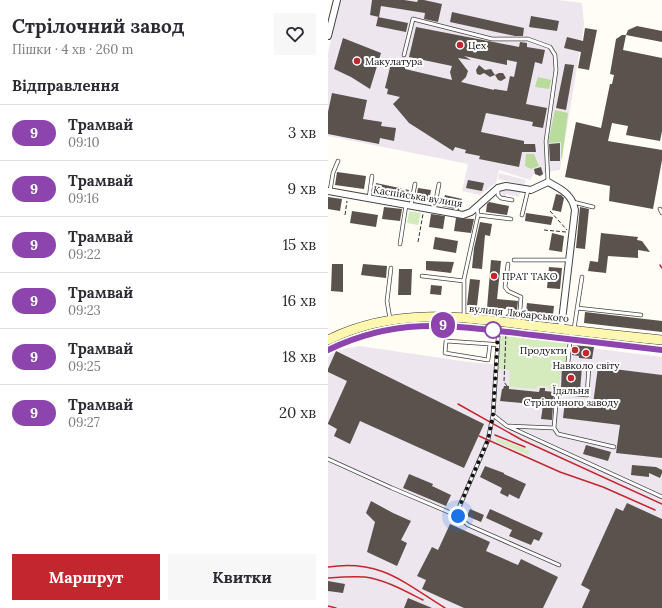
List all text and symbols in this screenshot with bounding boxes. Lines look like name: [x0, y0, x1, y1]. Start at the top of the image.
button: heart: [274, 13, 316, 55]
text: Стрілочний завод: [12, 14, 185, 38]
place label: Цех: [468, 39, 487, 52]
marker: Цех: [455, 40, 465, 50]
text: Пішки · 4 хв · 260 m: [12, 41, 133, 58]
place label: Макулатура: [365, 55, 422, 68]
marker: Макулатура: [352, 56, 362, 66]
text: Відправлення: [12, 76, 119, 95]
text: Трамвай: [68, 115, 133, 134]
text: 3 хв: [288, 123, 316, 142]
text: 9: [30, 124, 38, 142]
text: 09:10: [68, 134, 100, 151]
text: Трамвай: [68, 171, 133, 190]
text: 9 хв: [288, 179, 316, 198]
text: 9: [30, 180, 38, 198]
street label: Каспійська вулиця: [372, 183, 464, 210]
text: 09:16: [68, 190, 99, 207]
text: Трамвай: [68, 227, 133, 246]
text: 15 хв: [283, 235, 316, 254]
text: 9: [30, 236, 38, 254]
text: 09:22: [68, 246, 101, 263]
place label: ПРАТ ТАКО: [502, 270, 558, 283]
marker: ПРАТ ТАКО: [489, 271, 499, 281]
text: Трамвай: [68, 283, 133, 302]
text: 16 хв: [282, 291, 316, 310]
text: 9: [30, 292, 38, 310]
text: 09:23: [68, 302, 101, 319]
street label: вулиця Любарського: [468, 302, 570, 325]
line badge: 9: [430, 312, 456, 338]
text: 9: [439, 316, 447, 334]
unlabelled marker: [484, 321, 502, 339]
text: Трамвай: [68, 339, 133, 358]
place label: Продукти: [520, 344, 567, 357]
marker: Продукти: [570, 345, 580, 355]
text: 18 хв: [282, 347, 316, 366]
text: 9: [30, 348, 38, 366]
marker: Навколо світу: [581, 348, 591, 358]
text: 09:25: [68, 358, 101, 375]
place label: Навколо світу: [552, 359, 620, 372]
marker: Їдальня Стрілочного заводу: [566, 373, 576, 383]
place label: Їдальня Стрілочного заводу: [524, 384, 619, 409]
text: Трамвай: [68, 395, 133, 414]
text: 20 хв: [279, 403, 316, 422]
text: 9: [30, 404, 38, 422]
text: 09:27: [68, 414, 100, 431]
your location: [448, 506, 468, 526]
button: Маршрут: [12, 554, 160, 600]
button: Квитки: [168, 554, 316, 600]

